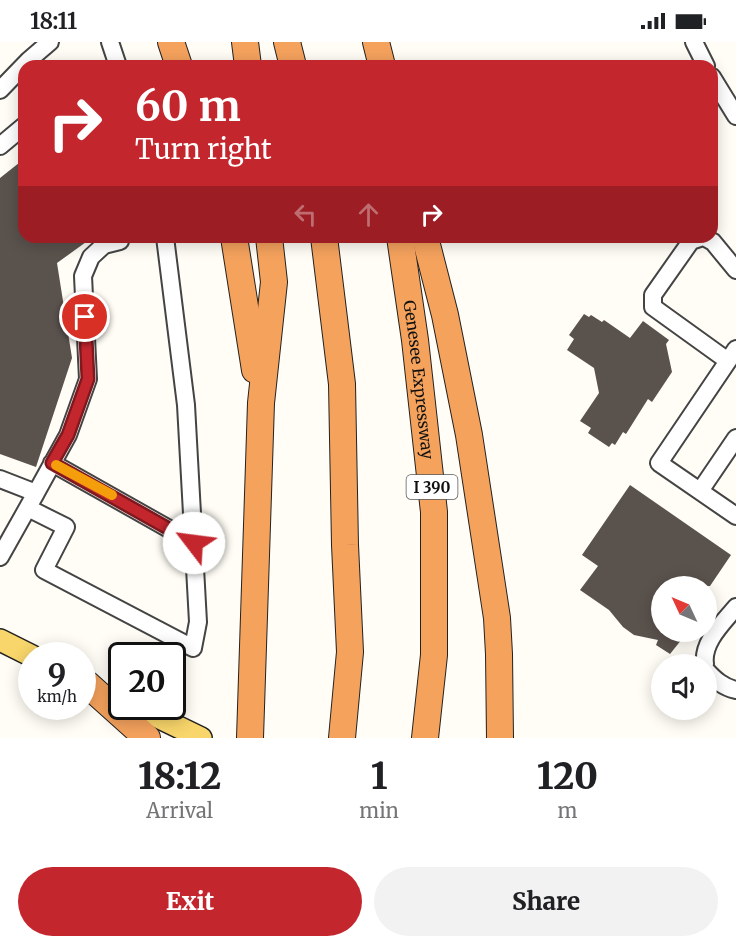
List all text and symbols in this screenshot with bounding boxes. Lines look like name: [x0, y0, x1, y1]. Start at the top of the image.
text: 18:11: [30, 7, 77, 35]
text: 60 m: [135, 80, 241, 132]
icon: right: [36, 84, 114, 162]
text: Turn right: [135, 132, 272, 166]
icon: left: [289, 198, 322, 231]
icon: ahead: [352, 198, 385, 231]
icon: right: [415, 198, 448, 231]
pin: [59, 291, 110, 342]
street label: Genesee Expressway: [399, 299, 438, 461]
icon: arrive: [68, 300, 101, 333]
road number: I 390: [406, 475, 458, 499]
position arrow: [162, 511, 226, 575]
north arrow: [651, 576, 717, 642]
map controls: [651, 576, 717, 720]
speed limit sign: 20: [108, 642, 186, 720]
button: sound: [651, 654, 717, 720]
text: 9: [48, 655, 66, 693]
text: km/h: [37, 687, 77, 706]
text: 18:12: [138, 754, 221, 799]
text: 1: [371, 754, 387, 799]
text: 120: [537, 754, 598, 799]
text: Arrival: [146, 798, 213, 823]
text: min: [359, 798, 399, 823]
text: m: [557, 798, 577, 823]
button: Exit: [18, 867, 362, 936]
button: Share: [374, 867, 718, 936]

